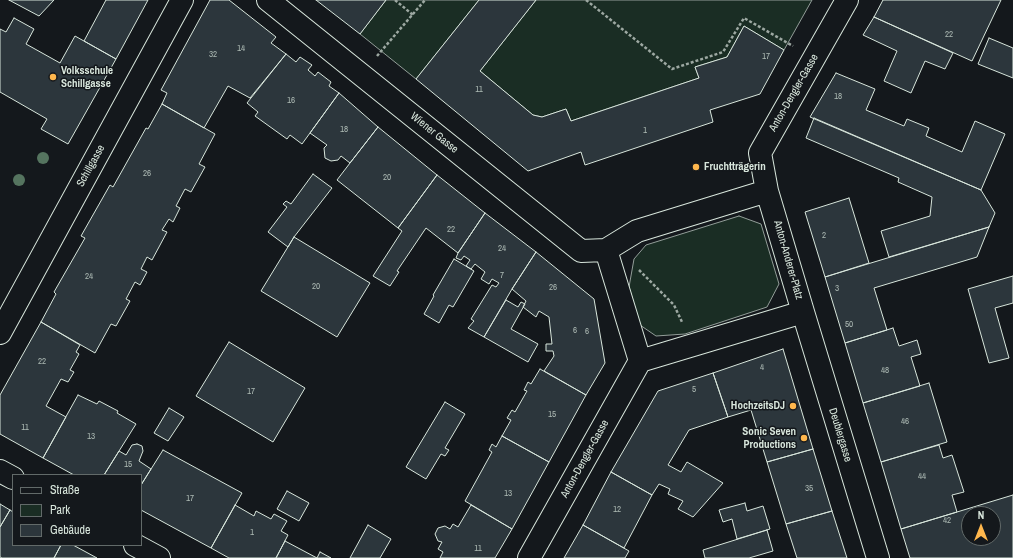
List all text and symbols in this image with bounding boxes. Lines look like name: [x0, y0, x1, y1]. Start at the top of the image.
house number: 22: [945, 30, 953, 40]
house number: 14: [237, 44, 245, 54]
house number: 32: [209, 50, 217, 60]
house number: 17: [762, 52, 770, 62]
street label: Anton-Dengler-Gasse: [766, 52, 822, 134]
place label: Volksschule Schillgasse: [61, 64, 113, 90]
marker: Volksschule Schillgasse: [48, 72, 58, 82]
house number: 11: [475, 85, 483, 95]
house number: 18: [834, 92, 842, 102]
house number: 16: [287, 96, 295, 106]
street label: Wiener Gasse: [407, 110, 461, 156]
house number: 18: [340, 125, 348, 135]
house number: 1: [643, 126, 647, 136]
street label: Schillgasse: [74, 143, 108, 189]
place label: Fruchtträgerin: [704, 160, 766, 174]
marker: Fruchtträgerin: [691, 162, 701, 172]
house number: 26: [143, 169, 151, 179]
house number: 20: [383, 173, 391, 183]
street label: Anton-Anderer-Platz: [770, 219, 806, 301]
house number: 22: [447, 225, 455, 235]
house number: 2: [822, 231, 826, 241]
house number: 24: [498, 244, 506, 254]
house number: 7: [500, 271, 504, 281]
house number: 24: [85, 272, 93, 282]
house number: 20: [312, 282, 320, 292]
house number: 26: [549, 283, 557, 293]
house number: 3: [835, 284, 839, 294]
house number: 50: [845, 320, 853, 330]
house number: 6: [573, 326, 577, 336]
house number: 6: [585, 327, 589, 337]
house number: 22: [38, 357, 46, 367]
house number: 4: [760, 363, 764, 373]
house number: 48: [881, 366, 889, 376]
house number: 5: [692, 385, 696, 395]
house number: 17: [247, 387, 255, 397]
place label: HochzeitsDJ: [731, 399, 785, 413]
marker: HochzeitsDJ: [788, 401, 798, 411]
street label: Deublergasse: [826, 406, 854, 464]
house number: 15: [548, 410, 556, 420]
house number: 46: [901, 417, 909, 427]
street label: Anton-Dengler-Gasse: [558, 418, 612, 500]
house number: 11: [21, 423, 29, 433]
place label: Sonic Seven Productions: [742, 425, 796, 451]
house number: 13: [87, 432, 95, 442]
marker: Sonic Seven Productions: [799, 433, 809, 443]
house number: 15: [124, 460, 132, 470]
house number: 44: [918, 472, 926, 482]
legend: [12, 474, 142, 546]
text: Straße: [50, 482, 80, 498]
house number: 35: [805, 484, 813, 494]
house number: 13: [504, 489, 512, 499]
house number: 17: [186, 494, 194, 504]
text: Park: [50, 502, 70, 518]
house number: 12: [613, 505, 621, 515]
north arrow: [961, 506, 1001, 546]
text: N: [978, 508, 984, 522]
house number: 42: [943, 516, 951, 526]
text: Gebäude: [50, 522, 91, 538]
house number: 1: [250, 528, 254, 538]
house number: 11: [474, 544, 482, 554]

